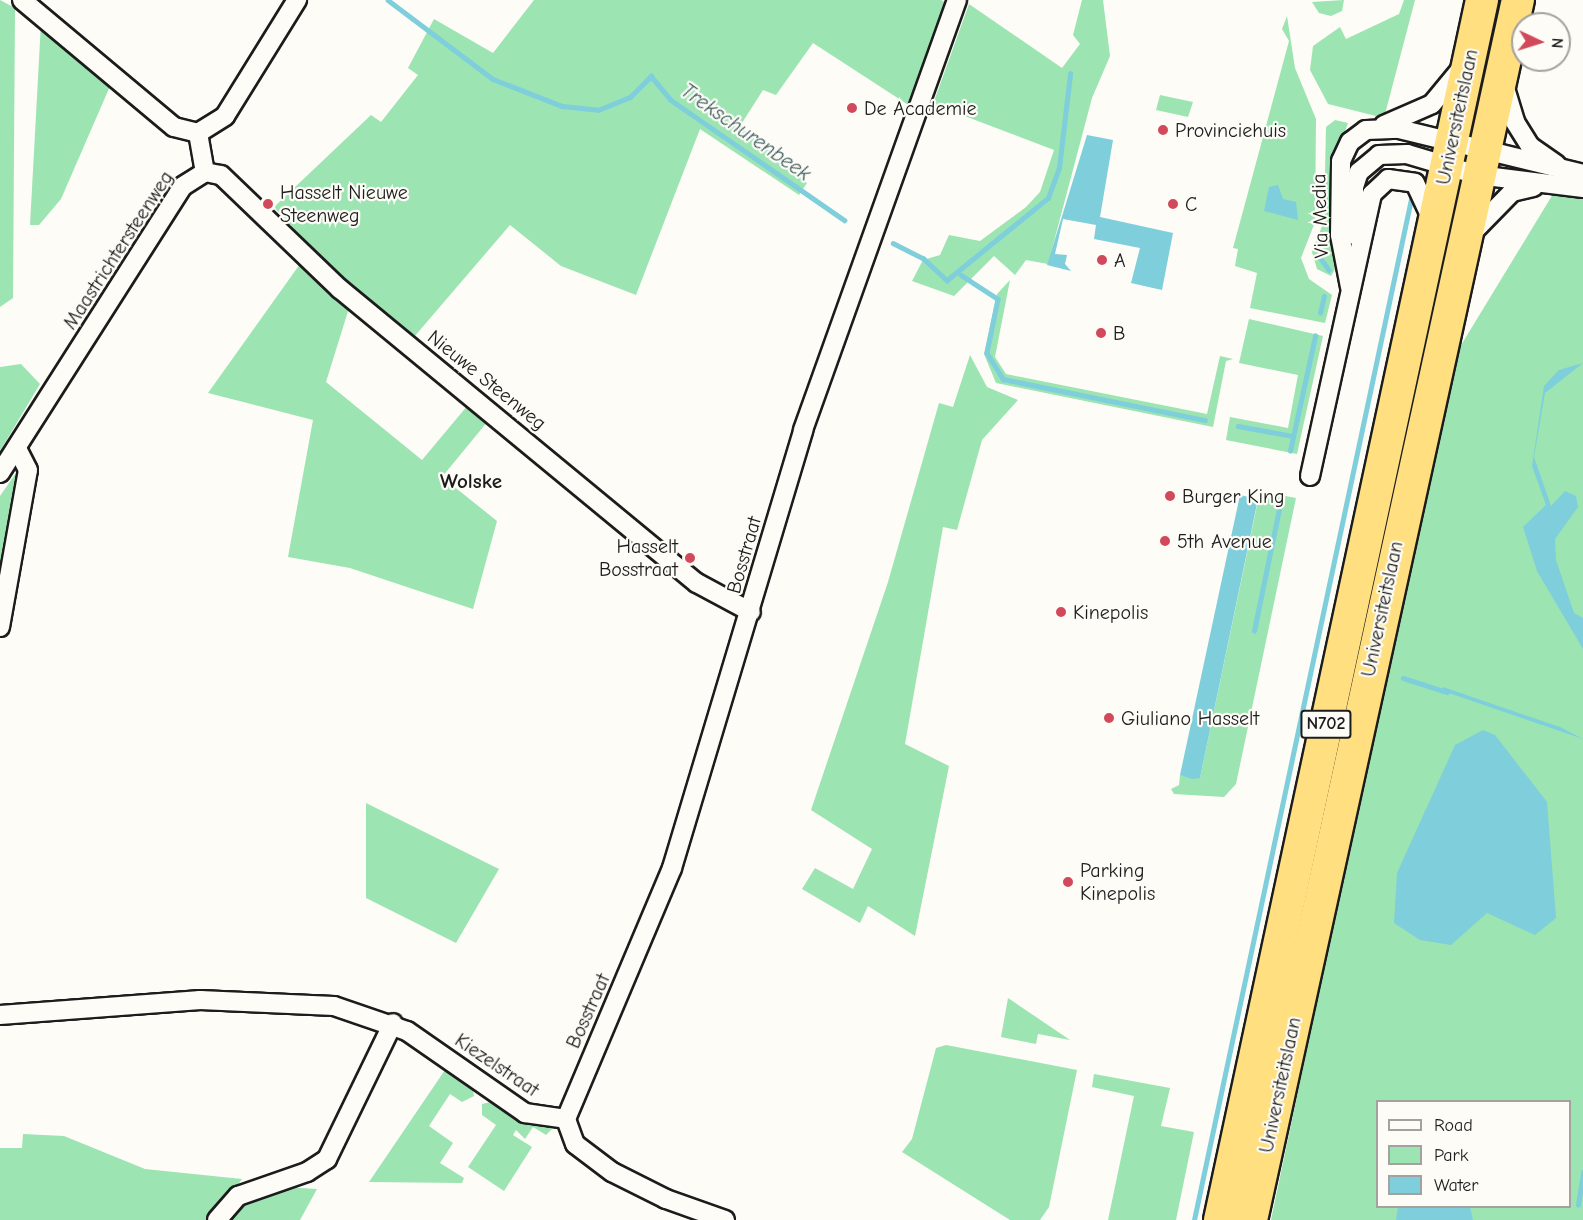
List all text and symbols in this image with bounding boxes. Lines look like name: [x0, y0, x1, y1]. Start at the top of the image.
north arrow: [1511, 12, 1571, 72]
text: N: [1548, 37, 1566, 49]
street label: Universiteitslaan: [1431, 47, 1483, 187]
water label: Trekschurenbeek: [676, 78, 816, 186]
place label: De Academie: [864, 96, 977, 120]
marker: De Academie: [845, 101, 859, 115]
place label: Provinciehuis: [1175, 118, 1286, 142]
marker: Provinciehuis: [1156, 123, 1170, 137]
street label: Maastrichtersteenweg: [58, 166, 178, 334]
street label: Via Media: [1307, 173, 1333, 259]
place label: Hasselt Nieuwe Steenweg: [280, 180, 408, 227]
place label: C: [1185, 192, 1197, 216]
marker: Hasselt Nieuwe Steenweg: [261, 197, 275, 211]
marker: C: [1166, 197, 1180, 211]
place label: A: [1114, 248, 1126, 272]
marker: A: [1095, 253, 1109, 267]
place label: B: [1113, 321, 1125, 345]
street label: Nieuwe Steenweg: [423, 325, 551, 435]
marker: B: [1094, 326, 1108, 340]
district label: Wolske: [440, 468, 502, 494]
place label: Burger King: [1182, 484, 1285, 508]
marker: Burger King: [1163, 489, 1177, 503]
street label: Bosstraat: [722, 514, 766, 596]
place label: 5th Avenue: [1177, 529, 1272, 553]
place label: Hasselt Bosstraat: [599, 534, 678, 581]
marker: 5th Avenue: [1158, 534, 1172, 548]
street label: Universiteitslaan: [1356, 539, 1408, 679]
marker: Hasselt Bosstraat: [683, 551, 697, 565]
place label: Kinepolis: [1073, 600, 1148, 624]
marker: Kinepolis: [1054, 605, 1068, 619]
place label: Giuliano Hasselt: [1121, 706, 1259, 730]
road number: N702: [1299, 709, 1353, 739]
marker: Giuliano Hasselt: [1102, 711, 1116, 725]
place label: Parking Kinepolis: [1080, 858, 1155, 905]
marker: Parking Kinepolis: [1061, 875, 1075, 889]
street label: Bosstraat: [561, 970, 615, 1052]
street label: Universiteitslaan: [1254, 1015, 1306, 1155]
street label: Kiezelstraat: [450, 1028, 544, 1102]
legend: [1376, 1100, 1571, 1208]
text: Road: [1434, 1115, 1473, 1136]
text: Park: [1434, 1145, 1468, 1166]
text: Water: [1434, 1175, 1478, 1196]

